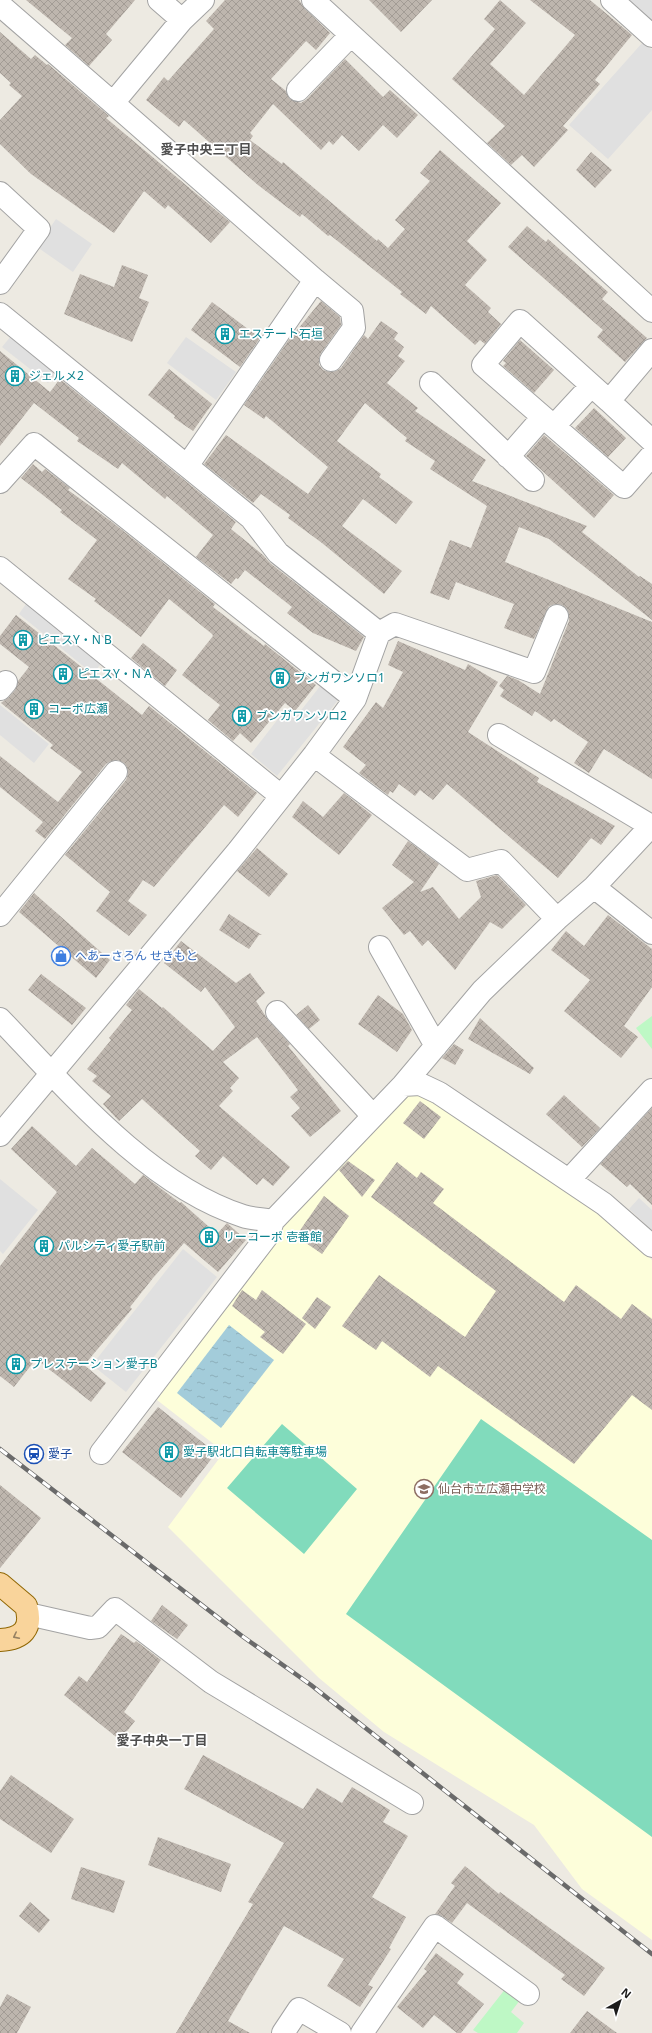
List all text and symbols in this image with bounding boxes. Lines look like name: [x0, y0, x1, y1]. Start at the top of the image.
district label: 愛子中央三丁目: [160, 140, 252, 158]
building icon: エステート石垣: [214, 323, 236, 345]
place label: エステート石垣: [239, 325, 323, 342]
building icon: ジェルメ2: [4, 365, 26, 387]
place label: ジェルメ2: [29, 367, 84, 384]
building icon: ピエスY・N B: [12, 629, 34, 651]
place label: ピエスY・N B: [37, 631, 112, 648]
building icon: ピエスY・N A: [52, 663, 74, 685]
place label: ピエスY・N A: [77, 665, 152, 682]
building icon: ブンガワンソロ1: [269, 667, 291, 689]
place label: ブンガワンソロ1: [294, 669, 385, 686]
building icon: コーポ広瀬: [23, 698, 45, 720]
place label: コーポ広瀬: [48, 700, 108, 717]
building icon: ブンガワンソロ2: [231, 705, 253, 727]
place label: ブンガワンソロ2: [256, 707, 347, 724]
shop icon: へあーさろん せきもと: [50, 945, 72, 967]
place label: へあーさろん せきもと: [75, 947, 198, 964]
building icon: リーコーポ 壱番館: [198, 1226, 220, 1248]
place label: リーコーポ 壱番館: [223, 1228, 322, 1245]
building icon: パルシティ愛子駅前: [33, 1235, 55, 1257]
place label: パルシティ愛子駅前: [58, 1237, 165, 1254]
building icon: プレステーション愛子B: [5, 1353, 27, 1375]
place label: プレステーション愛子B: [30, 1355, 158, 1372]
building icon: 愛子駅北口自転車等駐車場: [158, 1441, 180, 1463]
station icon: 愛子: [23, 1443, 45, 1465]
place label: 愛子駅北口自転車等駐車場: [183, 1443, 327, 1460]
place label: 愛子: [48, 1445, 72, 1462]
school or university icon: 仙台市立広瀬中学校: [413, 1478, 435, 1500]
place label: 仙台市立広瀬中学校: [438, 1480, 546, 1497]
one-way arrow: [13, 1631, 21, 1639]
district label: 愛子中央一丁目: [116, 1731, 208, 1749]
north arrow: [600, 1981, 640, 2021]
text: N: [618, 1984, 635, 2001]

